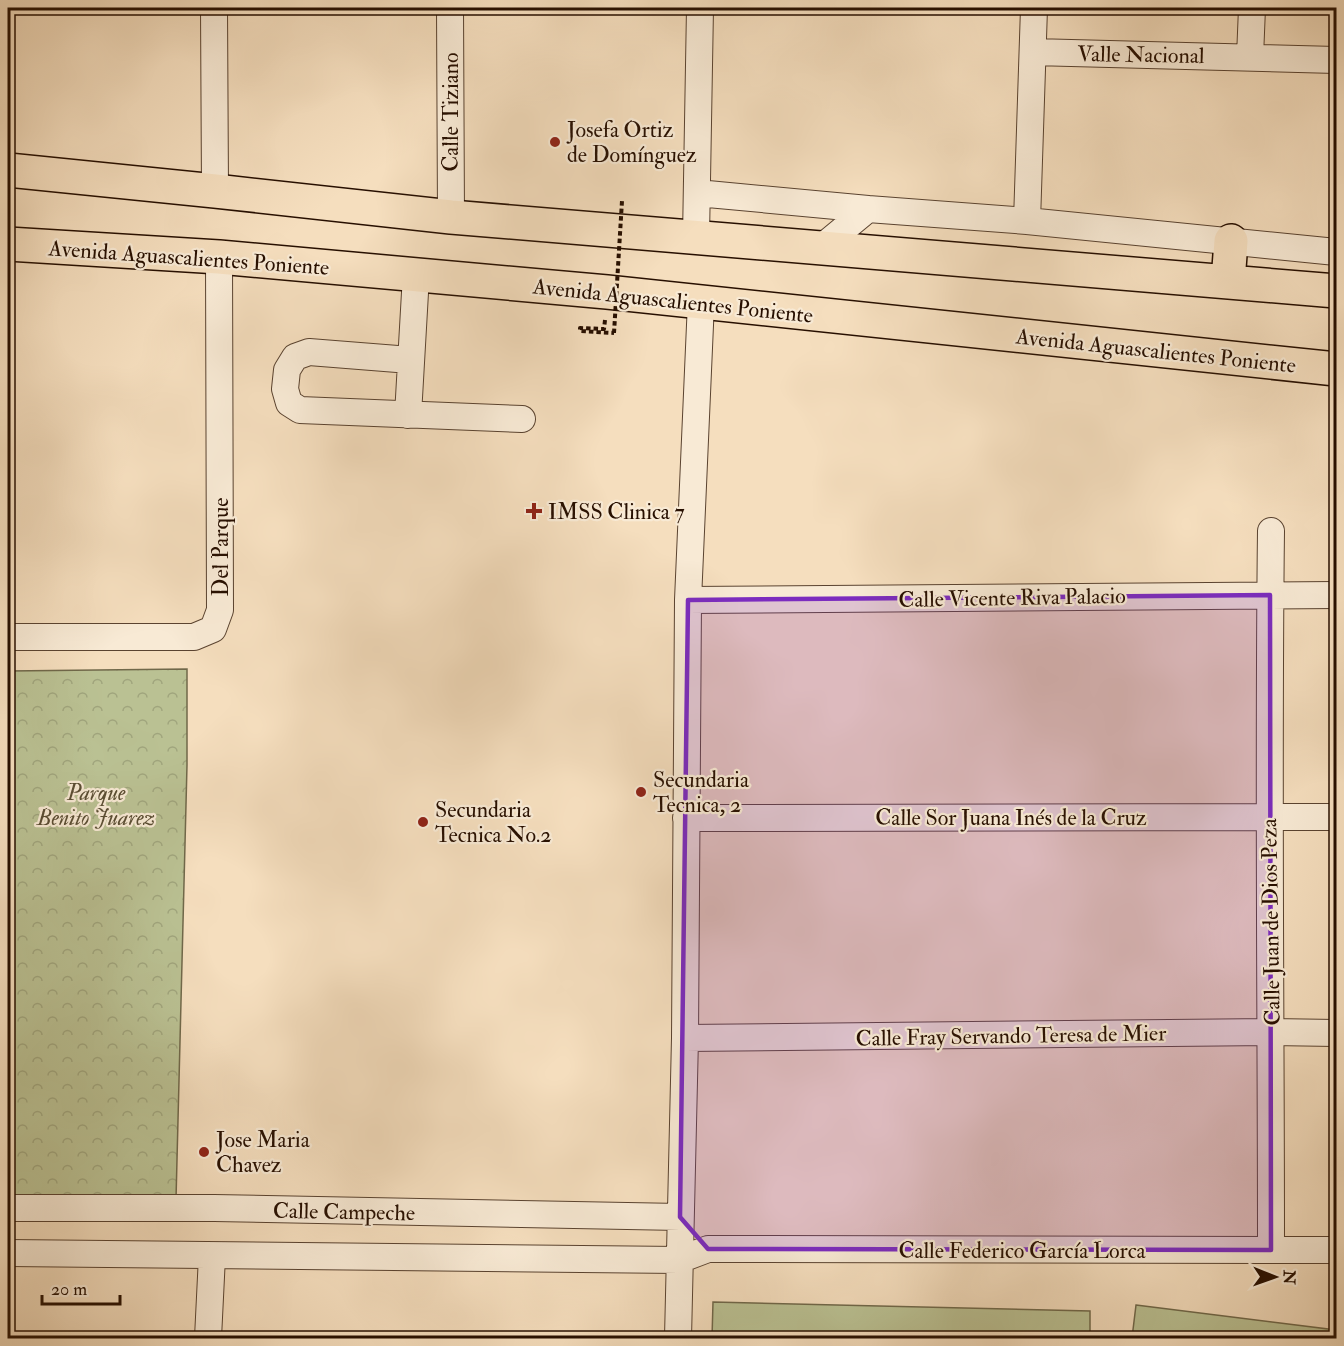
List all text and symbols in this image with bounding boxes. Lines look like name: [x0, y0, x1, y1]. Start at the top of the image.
street label: Valle Nacional: [1077, 40, 1205, 70]
street label: Calle Tiziano: [437, 52, 465, 172]
place label: Josefa Ortiz de Domínguez: [566, 116, 697, 169]
marker: Josefa Ortiz de Domínguez: [548, 135, 562, 149]
street label: Avenida Aguascalientes Poniente: [47, 234, 330, 282]
street label: Avenida Aguascalientes Poniente: [531, 272, 814, 330]
street label: Avenida Aguascalientes Poniente: [1014, 322, 1297, 380]
street label: Del Parque: [207, 497, 235, 597]
place label: IMSS Clinica 7: [548, 498, 685, 526]
marker: IMSS Clinica 7: [525, 502, 543, 520]
street label: Calle Vicente Riva Palacio: [898, 582, 1126, 614]
place label: Secundaria Tecnica, 2: [653, 766, 750, 819]
park label: Parque Benito Juarez: [36, 779, 155, 832]
marker: Secundaria Tecnica, 2: [634, 785, 648, 799]
place label: Secundaria Tecnica No.2: [435, 796, 551, 849]
street label: Calle Sor Juana Inés de la Cruz: [875, 804, 1147, 832]
marker: Secundaria Tecnica No.2: [416, 815, 430, 829]
street label: Calle Juan de Dios Peza: [1255, 817, 1287, 1026]
street label: Calle Fray Servando Teresa de Mier: [855, 1019, 1167, 1053]
place label: Jose Maria Chavez: [215, 1126, 311, 1179]
marker: Jose Maria Chavez: [197, 1145, 211, 1159]
street label: Calle Campeche: [273, 1197, 415, 1228]
street label: Calle Federico García Lorca: [898, 1237, 1147, 1265]
north arrow: [1245, 1247, 1305, 1307]
scale bar: [42, 1268, 120, 1306]
text: N: [1279, 1269, 1299, 1285]
text: 20 m: [51, 1278, 87, 1301]

